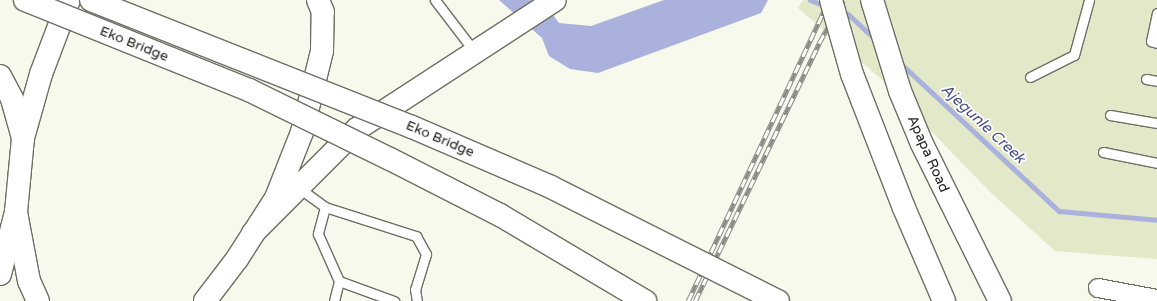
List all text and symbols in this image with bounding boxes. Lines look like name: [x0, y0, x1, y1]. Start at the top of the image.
street label: Eko Bridge: [97, 23, 171, 65]
water label: Ajegunle Creek: [937, 81, 1029, 167]
street label: Apapa Road: [904, 113, 952, 195]
street label: Eko Bridge: [403, 117, 477, 161]

